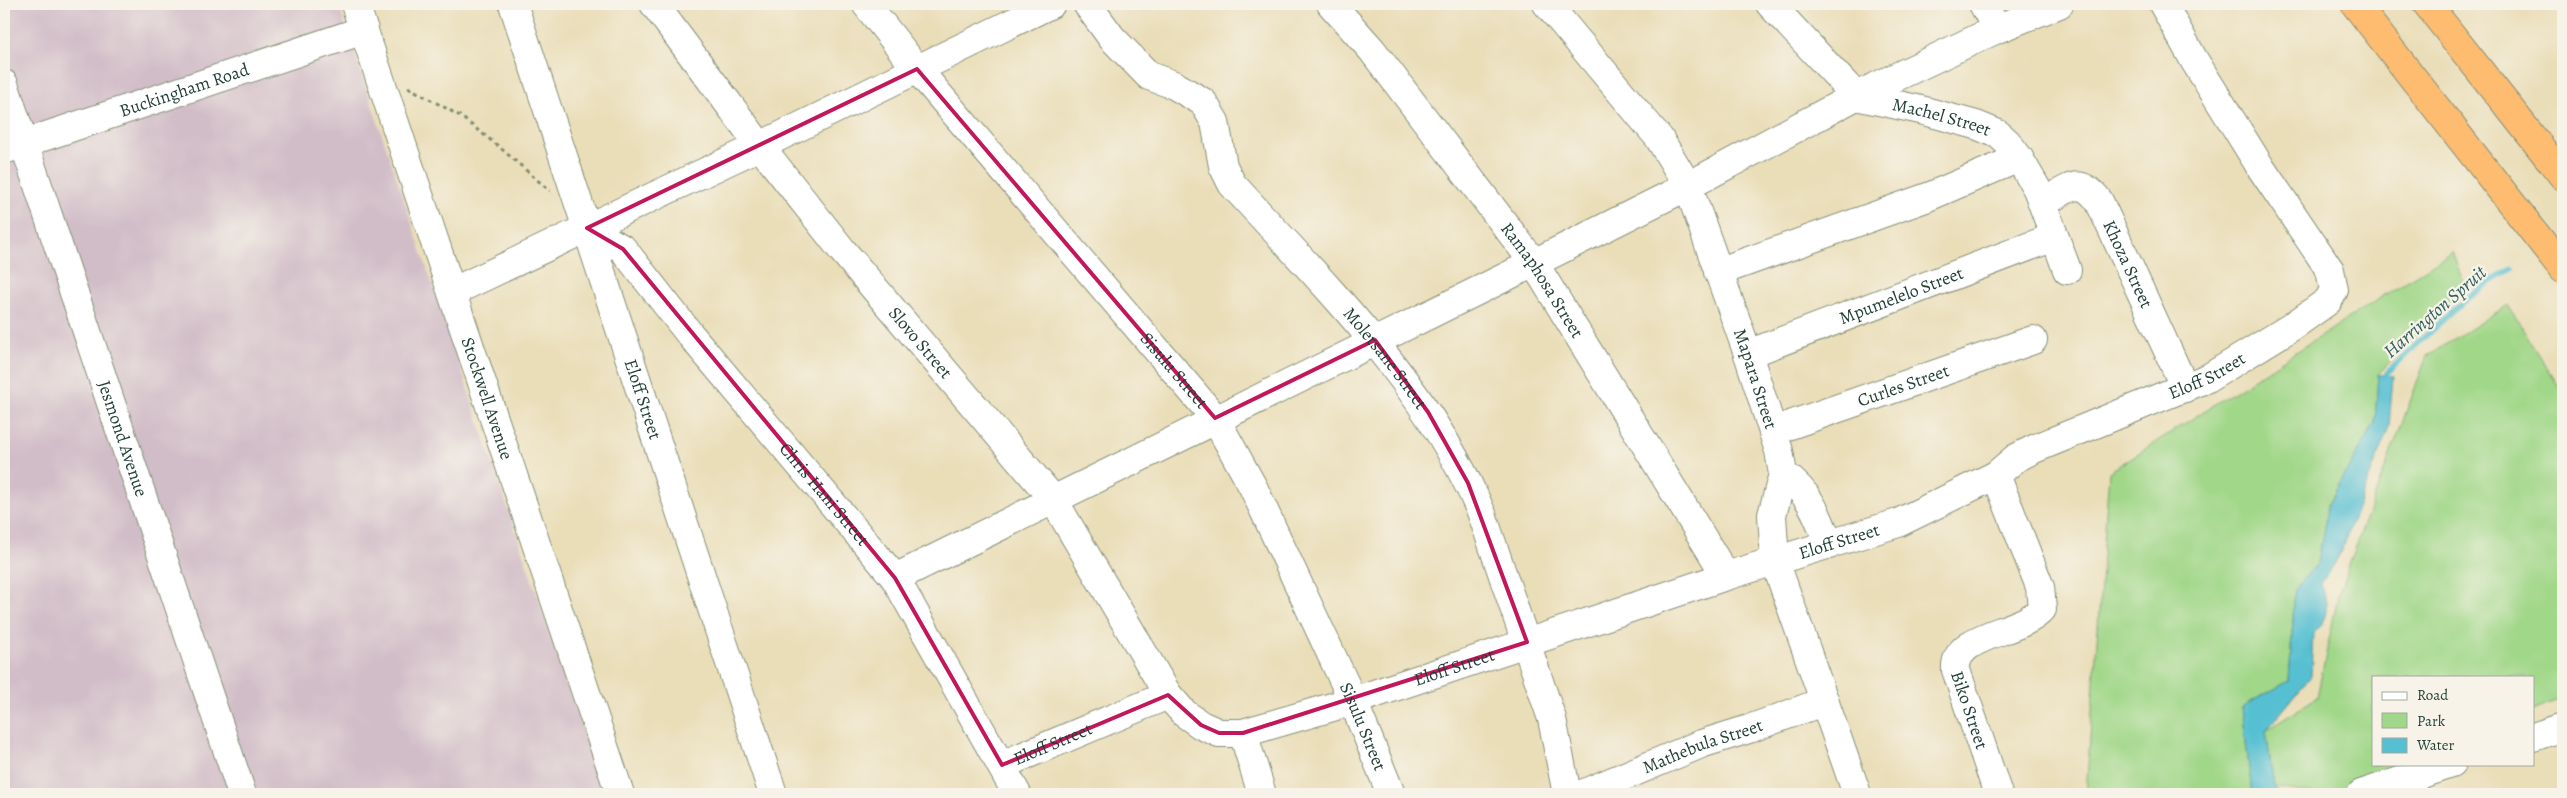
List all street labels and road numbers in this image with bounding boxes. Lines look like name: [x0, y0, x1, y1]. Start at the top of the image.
street label: Buckingham Road: [116, 57, 252, 123]
street label: Machel Street: [1890, 92, 1995, 142]
street label: Khoza Street: [2097, 216, 2159, 312]
street label: Ramaphosa Street: [1495, 217, 1589, 342]
street label: Mpumelelo Street: [1836, 261, 1967, 330]
street label: Slovo Street: [883, 302, 958, 384]
street label: Moletsane Street: [1338, 302, 1433, 414]
street label: Mapara Street: [1728, 325, 1783, 432]
street label: Sisulu Street: [1135, 327, 1214, 414]
street label: Stockwell Avenue: [456, 334, 519, 463]
street label: Eloff Street: [2165, 346, 2250, 405]
street label: Eloff Street: [619, 356, 667, 442]
street label: Curles Street: [1854, 358, 1952, 413]
street label: Jesmond Avenue: [92, 377, 154, 500]
street label: Chris Hani Street: [774, 437, 875, 551]
street label: Eloff Street: [1796, 517, 1882, 565]
street label: Eloff Street: [1411, 642, 1498, 692]
street label: Biko Street: [1945, 668, 1994, 752]
street label: Sisulu Street: [1334, 678, 1392, 774]
street label: Mathebula Street: [1639, 713, 1766, 779]
street label: Eloff Street: [1010, 716, 1096, 771]

